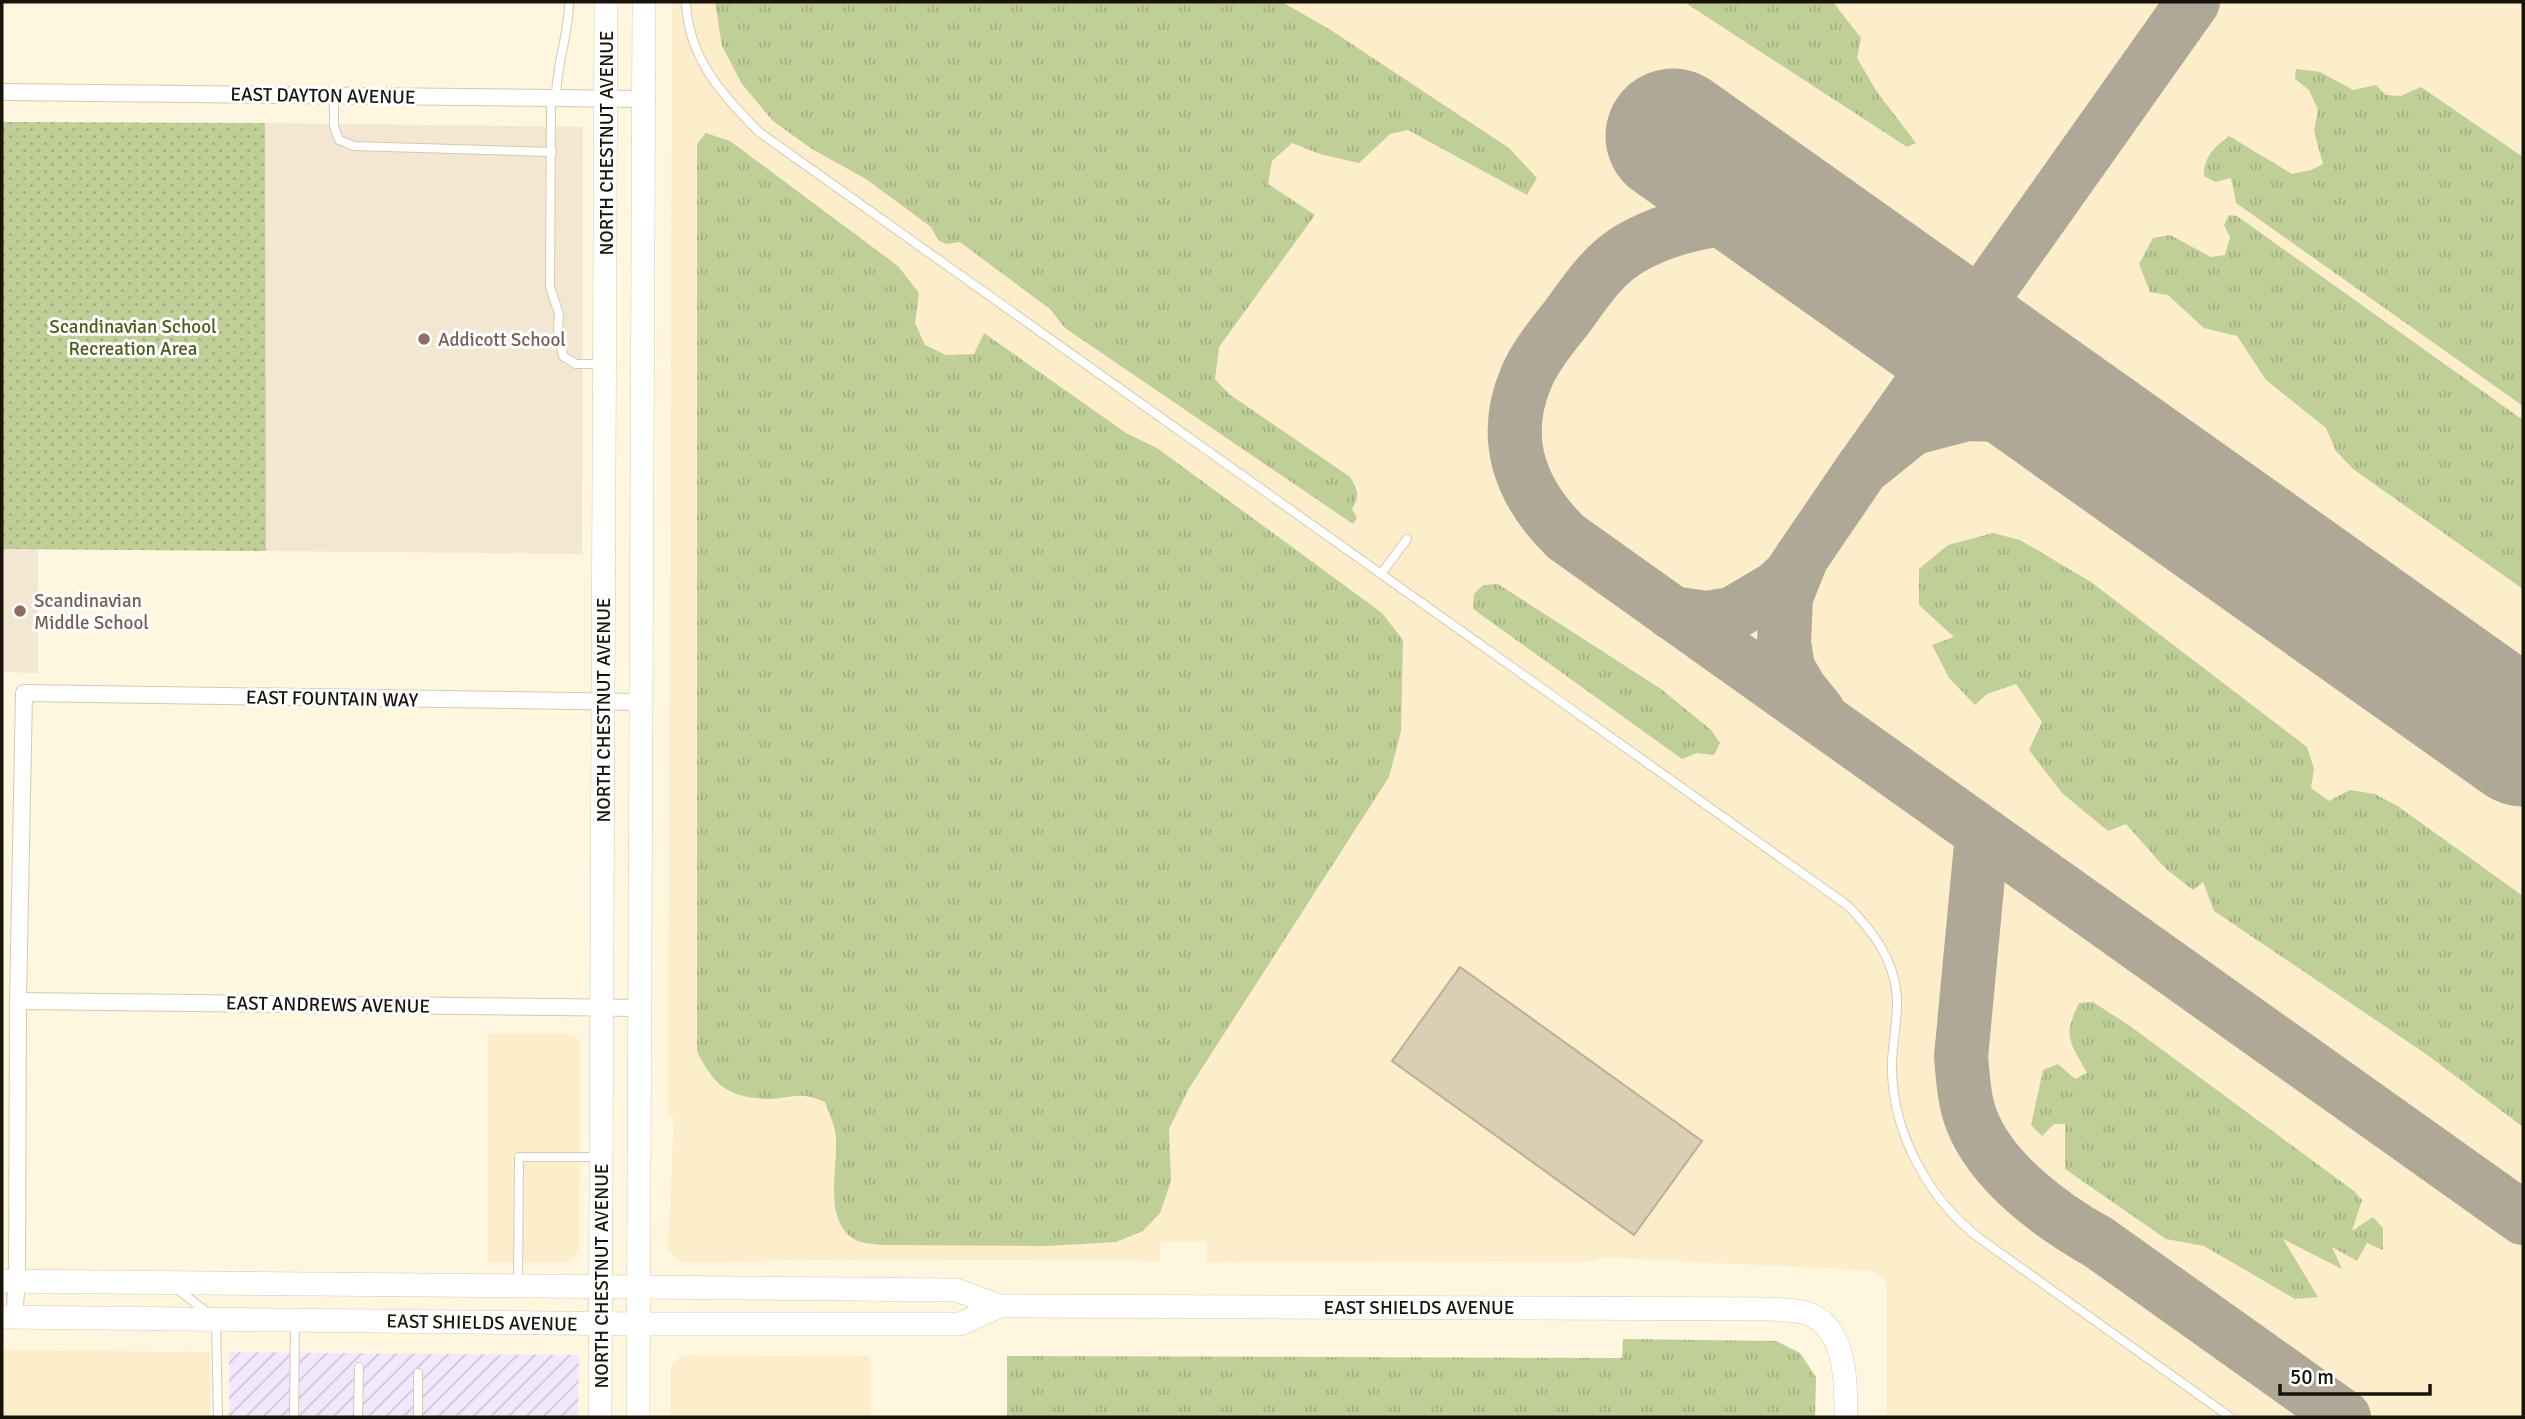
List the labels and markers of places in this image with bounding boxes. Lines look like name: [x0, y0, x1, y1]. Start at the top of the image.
place label: Addicott School: [438, 328, 566, 352]
marker: Addicott School: [416, 331, 432, 347]
place label: Scandinavian Middle School: [34, 589, 149, 635]
marker: Scandinavian Middle School: [12, 603, 28, 619]

